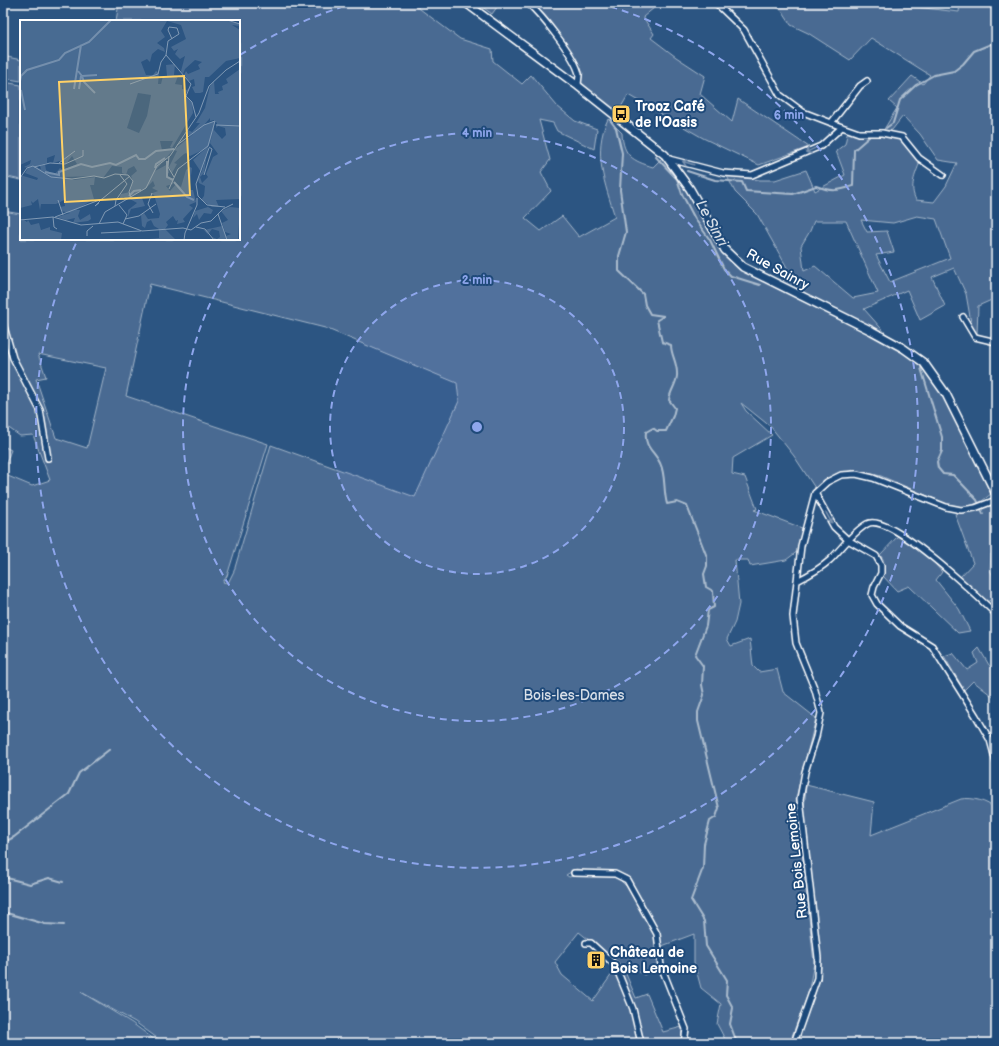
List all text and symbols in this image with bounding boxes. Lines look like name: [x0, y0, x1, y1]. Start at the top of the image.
inset map: [20, 20, 240, 240]
place label: Trooz Café de l'Oasis: [635, 98, 705, 131]
bus stop icon: Trooz Café de l'Oasis: [610, 103, 632, 125]
text: 6 min: [774, 108, 804, 123]
text: 4 min: [462, 126, 492, 141]
one-way arrow: [806, 147, 818, 154]
one-way arrow: [681, 159, 694, 166]
water label: Le Sinri: [691, 197, 732, 251]
street label: Rue Sainry: [743, 245, 813, 294]
text: 2 min: [462, 273, 492, 288]
centre of rings: [470, 420, 484, 434]
one-way arrow: [826, 512, 833, 524]
park label: Bois-les-Dames: [524, 687, 625, 704]
street label: Rue Bois Lemoine: [782, 802, 811, 920]
place label: Château de Bois Lemoine: [610, 944, 697, 977]
building icon: Château de Bois Lemoine: [585, 949, 607, 971]

